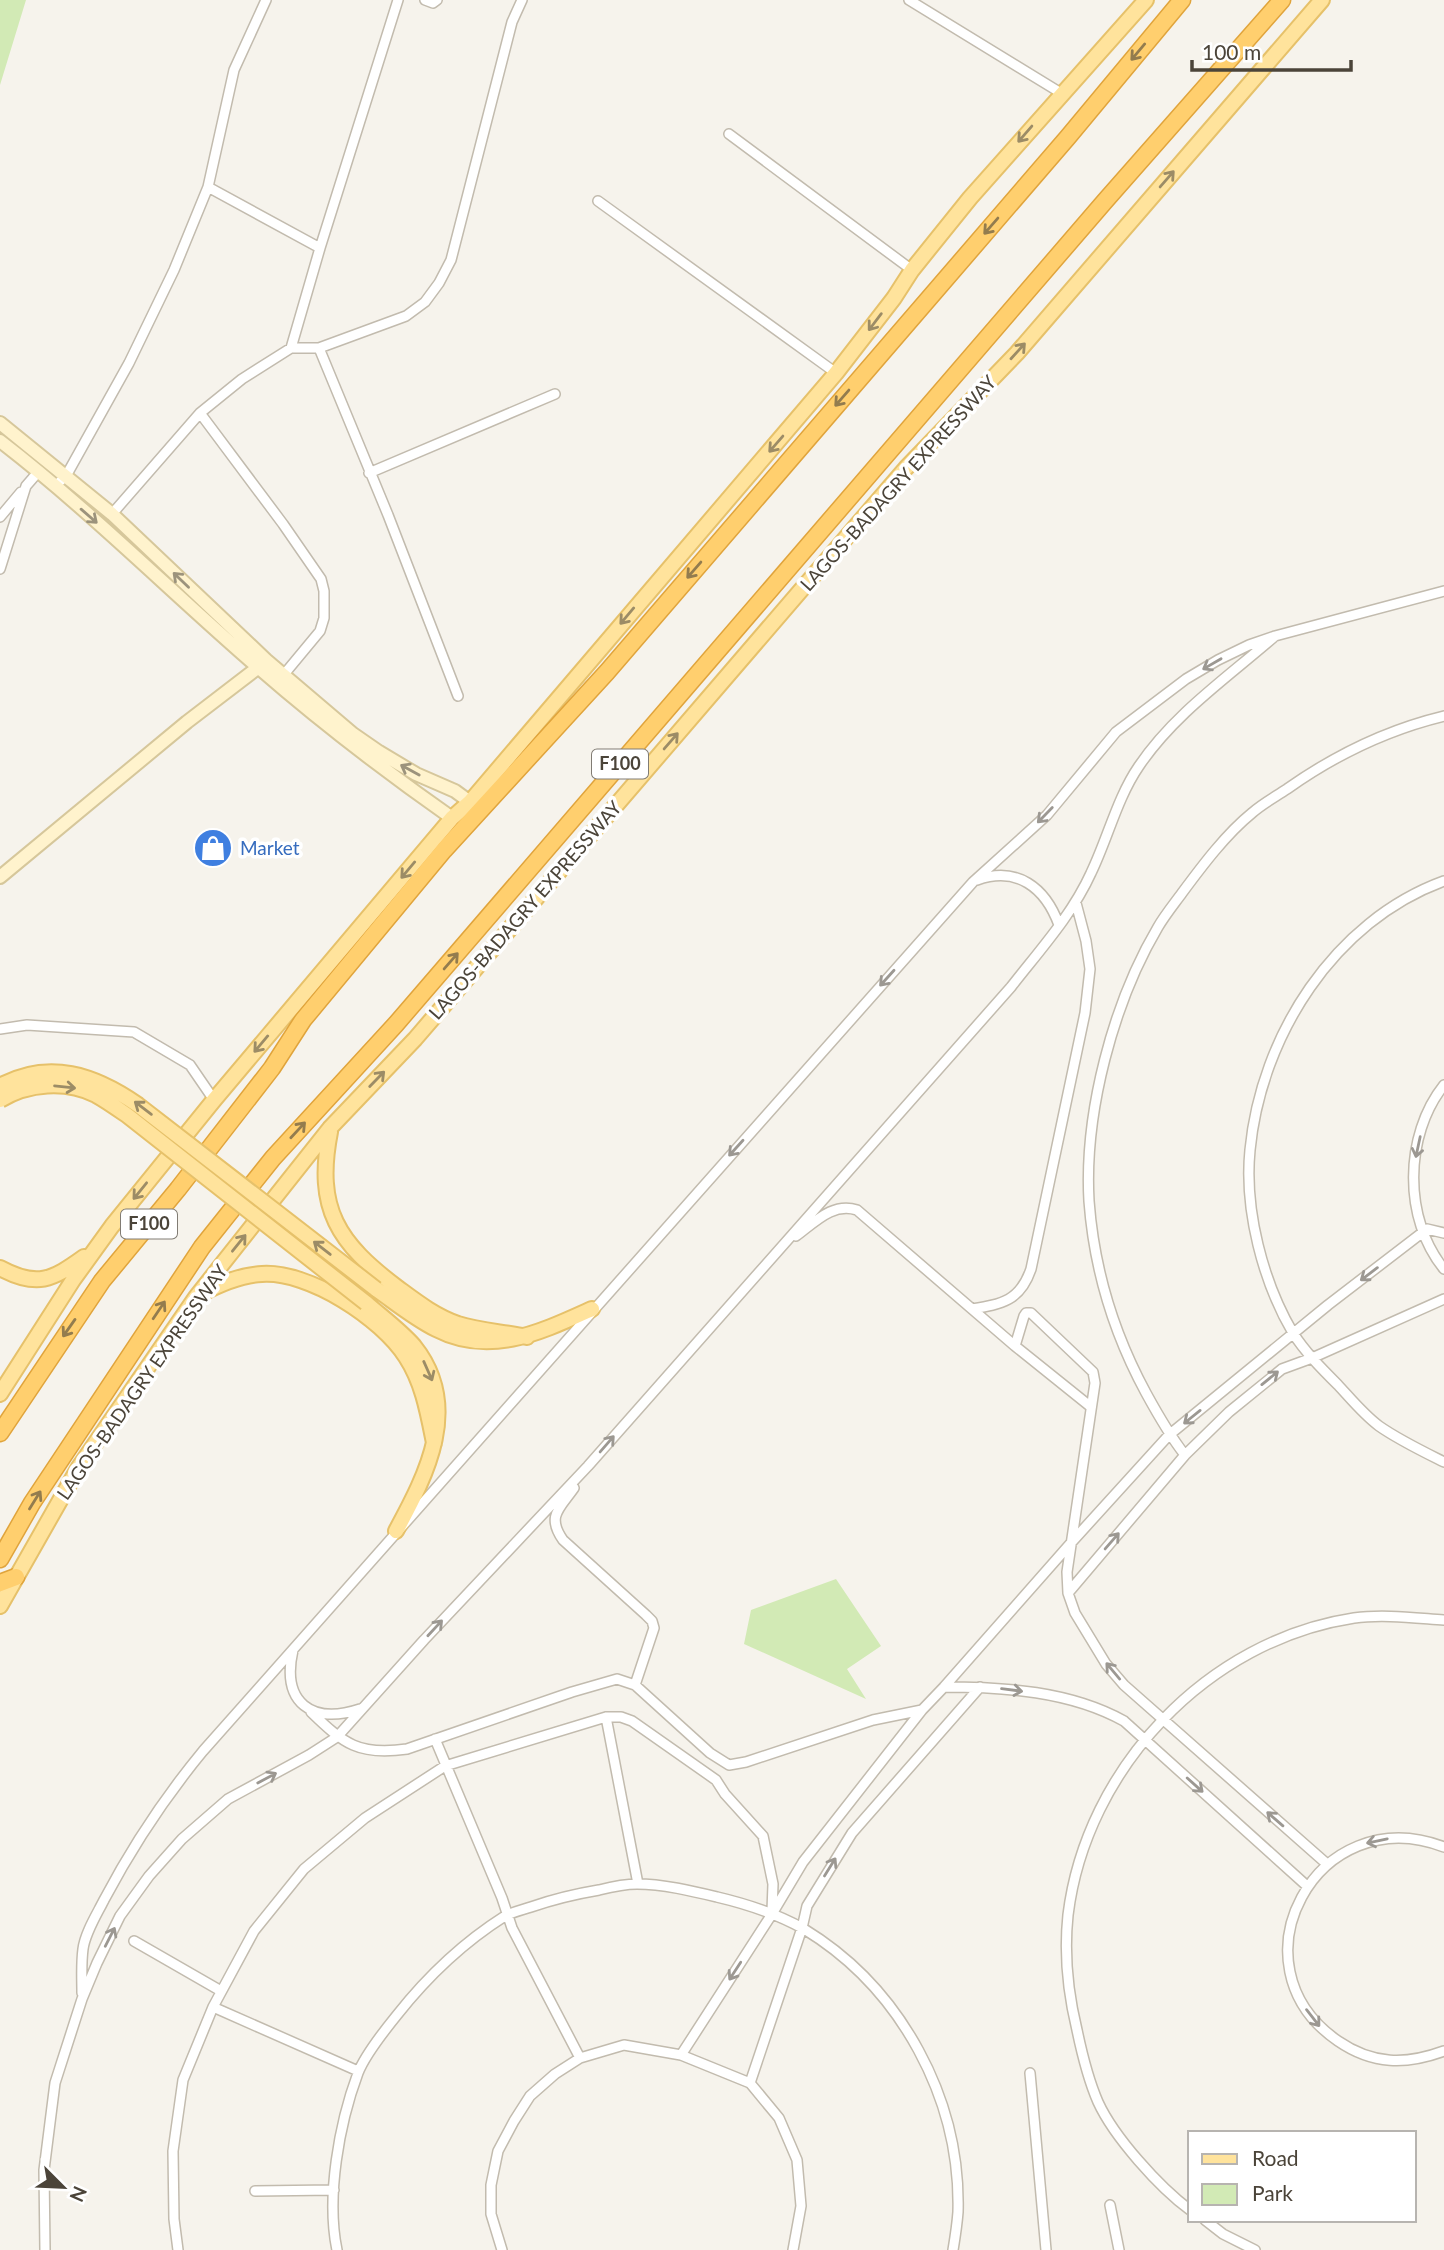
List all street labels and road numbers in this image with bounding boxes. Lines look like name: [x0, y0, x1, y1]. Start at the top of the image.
street label: LAGOS-BADAGRY EXPRESSWAY: [795, 370, 1001, 595]
road number: F100: [592, 750, 648, 778]
street label: LAGOS-BADAGRY EXPRESSWAY: [423, 796, 626, 1024]
road number: F100: [121, 1210, 177, 1238]
street label: LAGOS-BADAGRY EXPRESSWAY: [51, 1260, 232, 1504]

